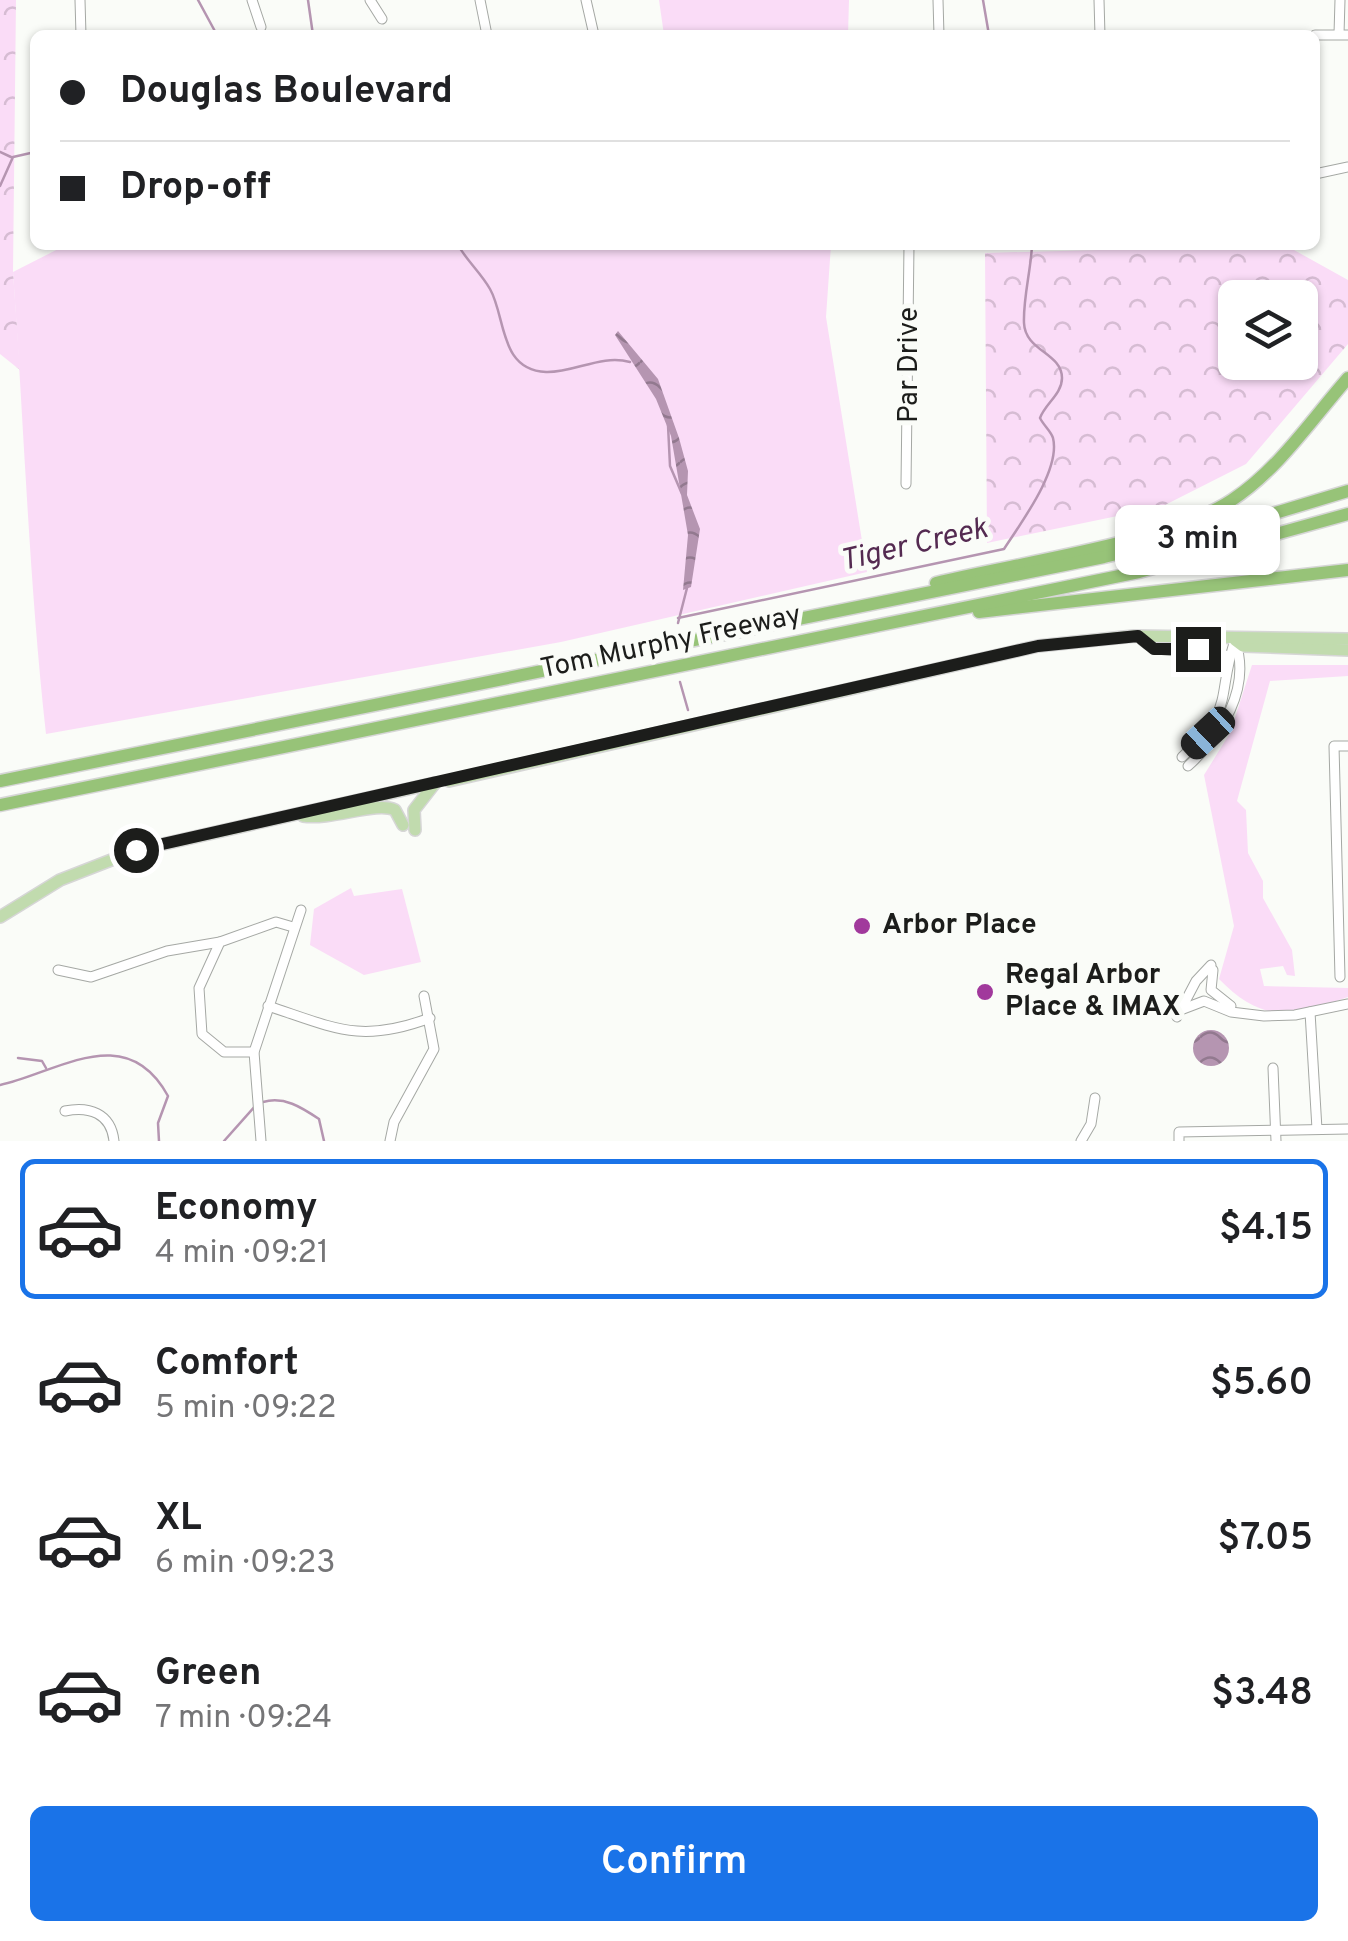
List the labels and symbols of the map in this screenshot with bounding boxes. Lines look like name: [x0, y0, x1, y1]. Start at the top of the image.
street label: Par Drive: [892, 307, 928, 423]
callout: 3 min: [1116, 504, 1280, 574]
water label: Tiger Creek: [837, 511, 992, 581]
street label: Tom Murphy Freeway: [538, 598, 804, 688]
route end: [1176, 627, 1221, 672]
car: [1176, 702, 1240, 764]
route start: [114, 828, 159, 873]
place label: Arbor Place: [882, 908, 1037, 944]
marker: Arbor Place: [851, 915, 873, 937]
place label: Regal Arbor Place & IMAX: [1005, 958, 1181, 1026]
marker: Regal Arbor Place & IMAX: [974, 981, 996, 1003]

